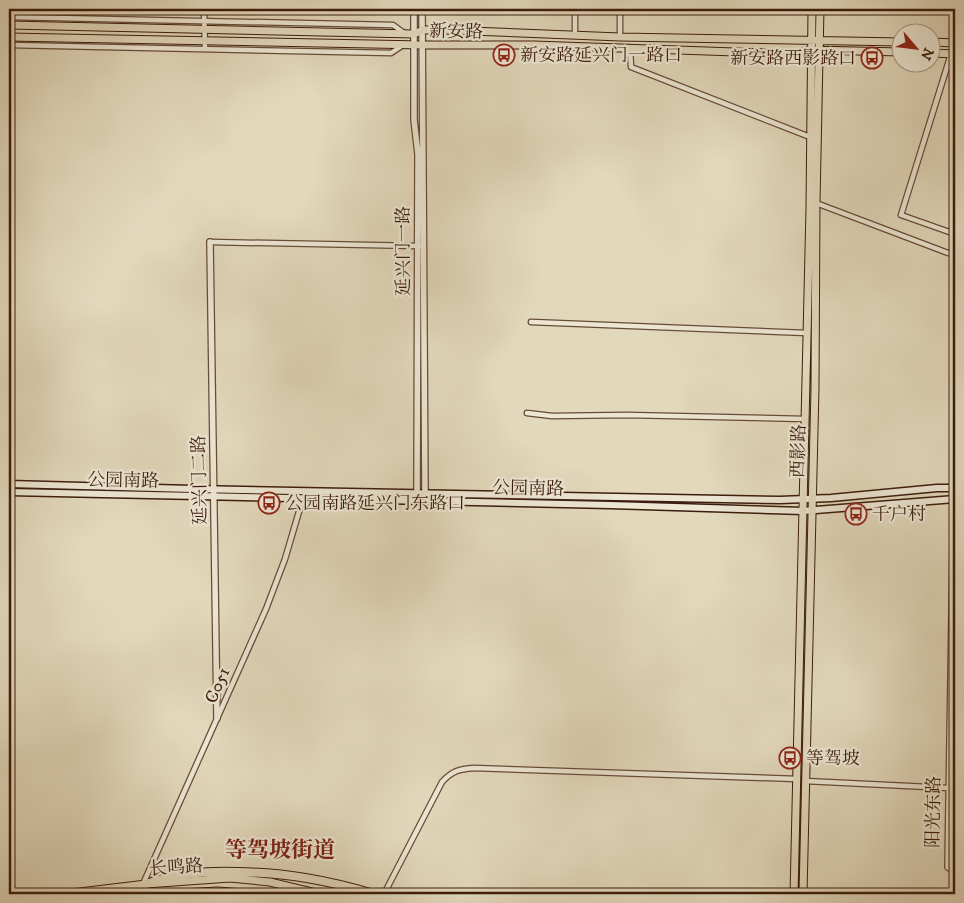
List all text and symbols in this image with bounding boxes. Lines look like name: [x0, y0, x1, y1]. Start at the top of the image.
street label: 新安路: [429, 21, 483, 43]
north arrow: [892, 22, 942, 72]
bus stop icon: 新安路延兴门一路口: [492, 43, 516, 67]
text: N: [916, 44, 937, 63]
place label: 新安路延兴门一路口: [520, 45, 682, 67]
bus stop icon: 新安路西影路口: [860, 46, 884, 70]
place label: 新安路西影路口: [730, 48, 856, 70]
street label: 延兴门一路: [393, 206, 415, 296]
street label: 西影路: [787, 424, 811, 478]
street label: 延兴门二路: [188, 435, 212, 525]
street label: 公园南路: [87, 469, 159, 493]
street label: 公园南路: [492, 477, 564, 501]
bus stop icon: 公园南路延兴门东路口: [257, 491, 281, 515]
place label: 公园南路延兴门东路口: [285, 493, 465, 515]
bus stop icon: 千户村: [844, 502, 868, 526]
place label: 千户村: [872, 504, 926, 526]
street label: C051: [200, 664, 236, 707]
bus stop icon: 等驾坡: [778, 746, 802, 770]
place label: 等驾坡: [806, 748, 860, 770]
street label: 阳光东路: [922, 776, 946, 848]
district label: 等驾坡街道: [225, 837, 335, 864]
street label: 长鸣路: [148, 855, 204, 881]

